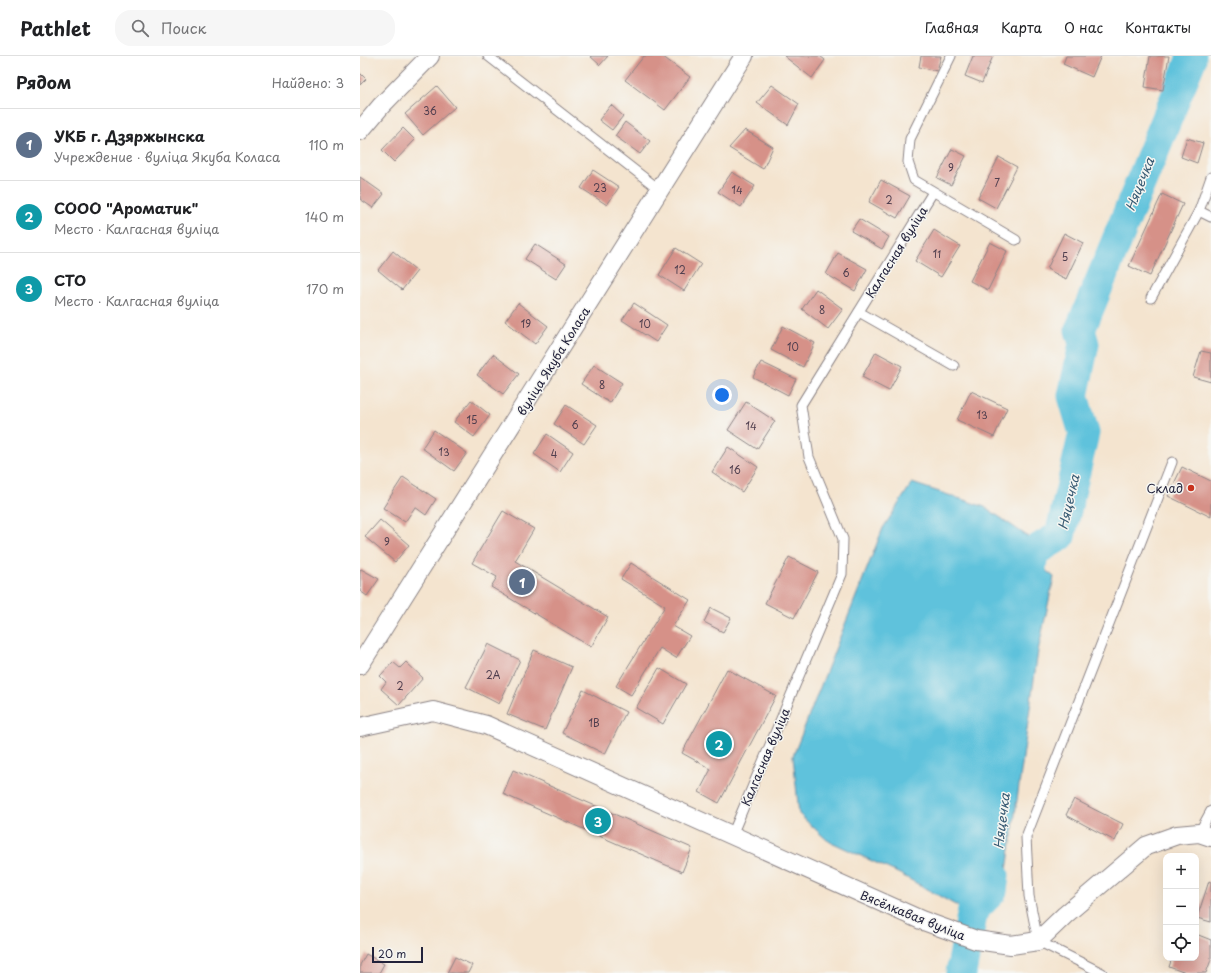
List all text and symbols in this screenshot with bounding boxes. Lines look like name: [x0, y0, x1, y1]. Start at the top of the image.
search box: [115, 10, 395, 46]
text: Pathlet: [20, 14, 91, 42]
text: Поиск: [161, 16, 206, 39]
icon: search: [129, 17, 151, 39]
text: Главная: [925, 17, 979, 38]
text: Карта: [1001, 17, 1042, 38]
text: О нас: [1064, 17, 1103, 38]
text: Контакты: [1125, 17, 1191, 38]
text: Рядом: [16, 69, 71, 95]
text: Найдено: 3: [272, 73, 344, 92]
house number: 36: [423, 103, 437, 118]
text: УКБ г. Дзяржынска: [54, 124, 205, 147]
text: 1: [26, 135, 32, 154]
text: 110 m: [309, 135, 344, 154]
text: Учреждение · вуліца Якуба Коласа: [54, 147, 280, 166]
water label: Няцечка: [1120, 154, 1159, 213]
house number: 9: [948, 160, 954, 175]
house number: 7: [994, 175, 1000, 190]
house number: 23: [593, 180, 607, 195]
house number: 14: [731, 182, 743, 197]
house number: 2: [885, 192, 893, 207]
text: СООО "Ароматик": [54, 196, 198, 219]
street label: Калгасная вуліца: [861, 202, 932, 301]
text: 2: [24, 207, 34, 226]
text: 140 m: [305, 207, 344, 226]
text: Место · Калгасная вуліца: [54, 219, 219, 238]
house number: 11: [933, 246, 941, 261]
house number: 5: [1062, 249, 1068, 264]
house number: 12: [674, 262, 686, 277]
house number: 6: [842, 265, 850, 280]
text: СТО: [54, 268, 86, 291]
text: 3: [25, 279, 33, 298]
text: 170 m: [306, 279, 344, 298]
text: Место · Калгасная вуліца: [54, 291, 219, 310]
house number: 8: [819, 302, 825, 317]
street label: вуліца Якуба Коласа: [512, 303, 594, 419]
house number: 19: [521, 316, 531, 331]
house number: 10: [639, 316, 651, 331]
house number: 10: [787, 339, 799, 354]
house number: 8: [599, 377, 605, 392]
your location: [712, 385, 732, 405]
house number: 13: [976, 407, 988, 422]
house number: 15: [467, 412, 477, 427]
house number: 6: [571, 417, 579, 432]
house number: 14: [745, 418, 757, 433]
house number: 13: [438, 444, 450, 459]
house number: 4: [551, 446, 558, 461]
house number: 16: [729, 462, 741, 477]
water label: Няцечка: [1052, 472, 1084, 531]
place label: Склад: [1146, 479, 1183, 497]
marker: Склад: [1186, 483, 1196, 493]
house number: 9: [384, 534, 390, 549]
pin: 1: [509, 567, 535, 597]
house number: 2А: [486, 667, 501, 682]
house number: 2: [396, 678, 404, 693]
street label: Калгасная вуліца: [736, 705, 794, 809]
house number: 1В: [588, 715, 600, 730]
pin: 2: [706, 729, 732, 759]
water label: Няцечка: [988, 791, 1014, 850]
pin: 3: [585, 806, 611, 836]
map controls: [1163, 853, 1199, 961]
button: +: [1163, 853, 1199, 889]
street label: Вясёлкавая вуліца: [858, 886, 969, 945]
button: −: [1163, 889, 1199, 925]
button: locate: [1163, 925, 1199, 961]
scale bar: [372, 945, 423, 964]
text: 20 m: [378, 945, 406, 962]

